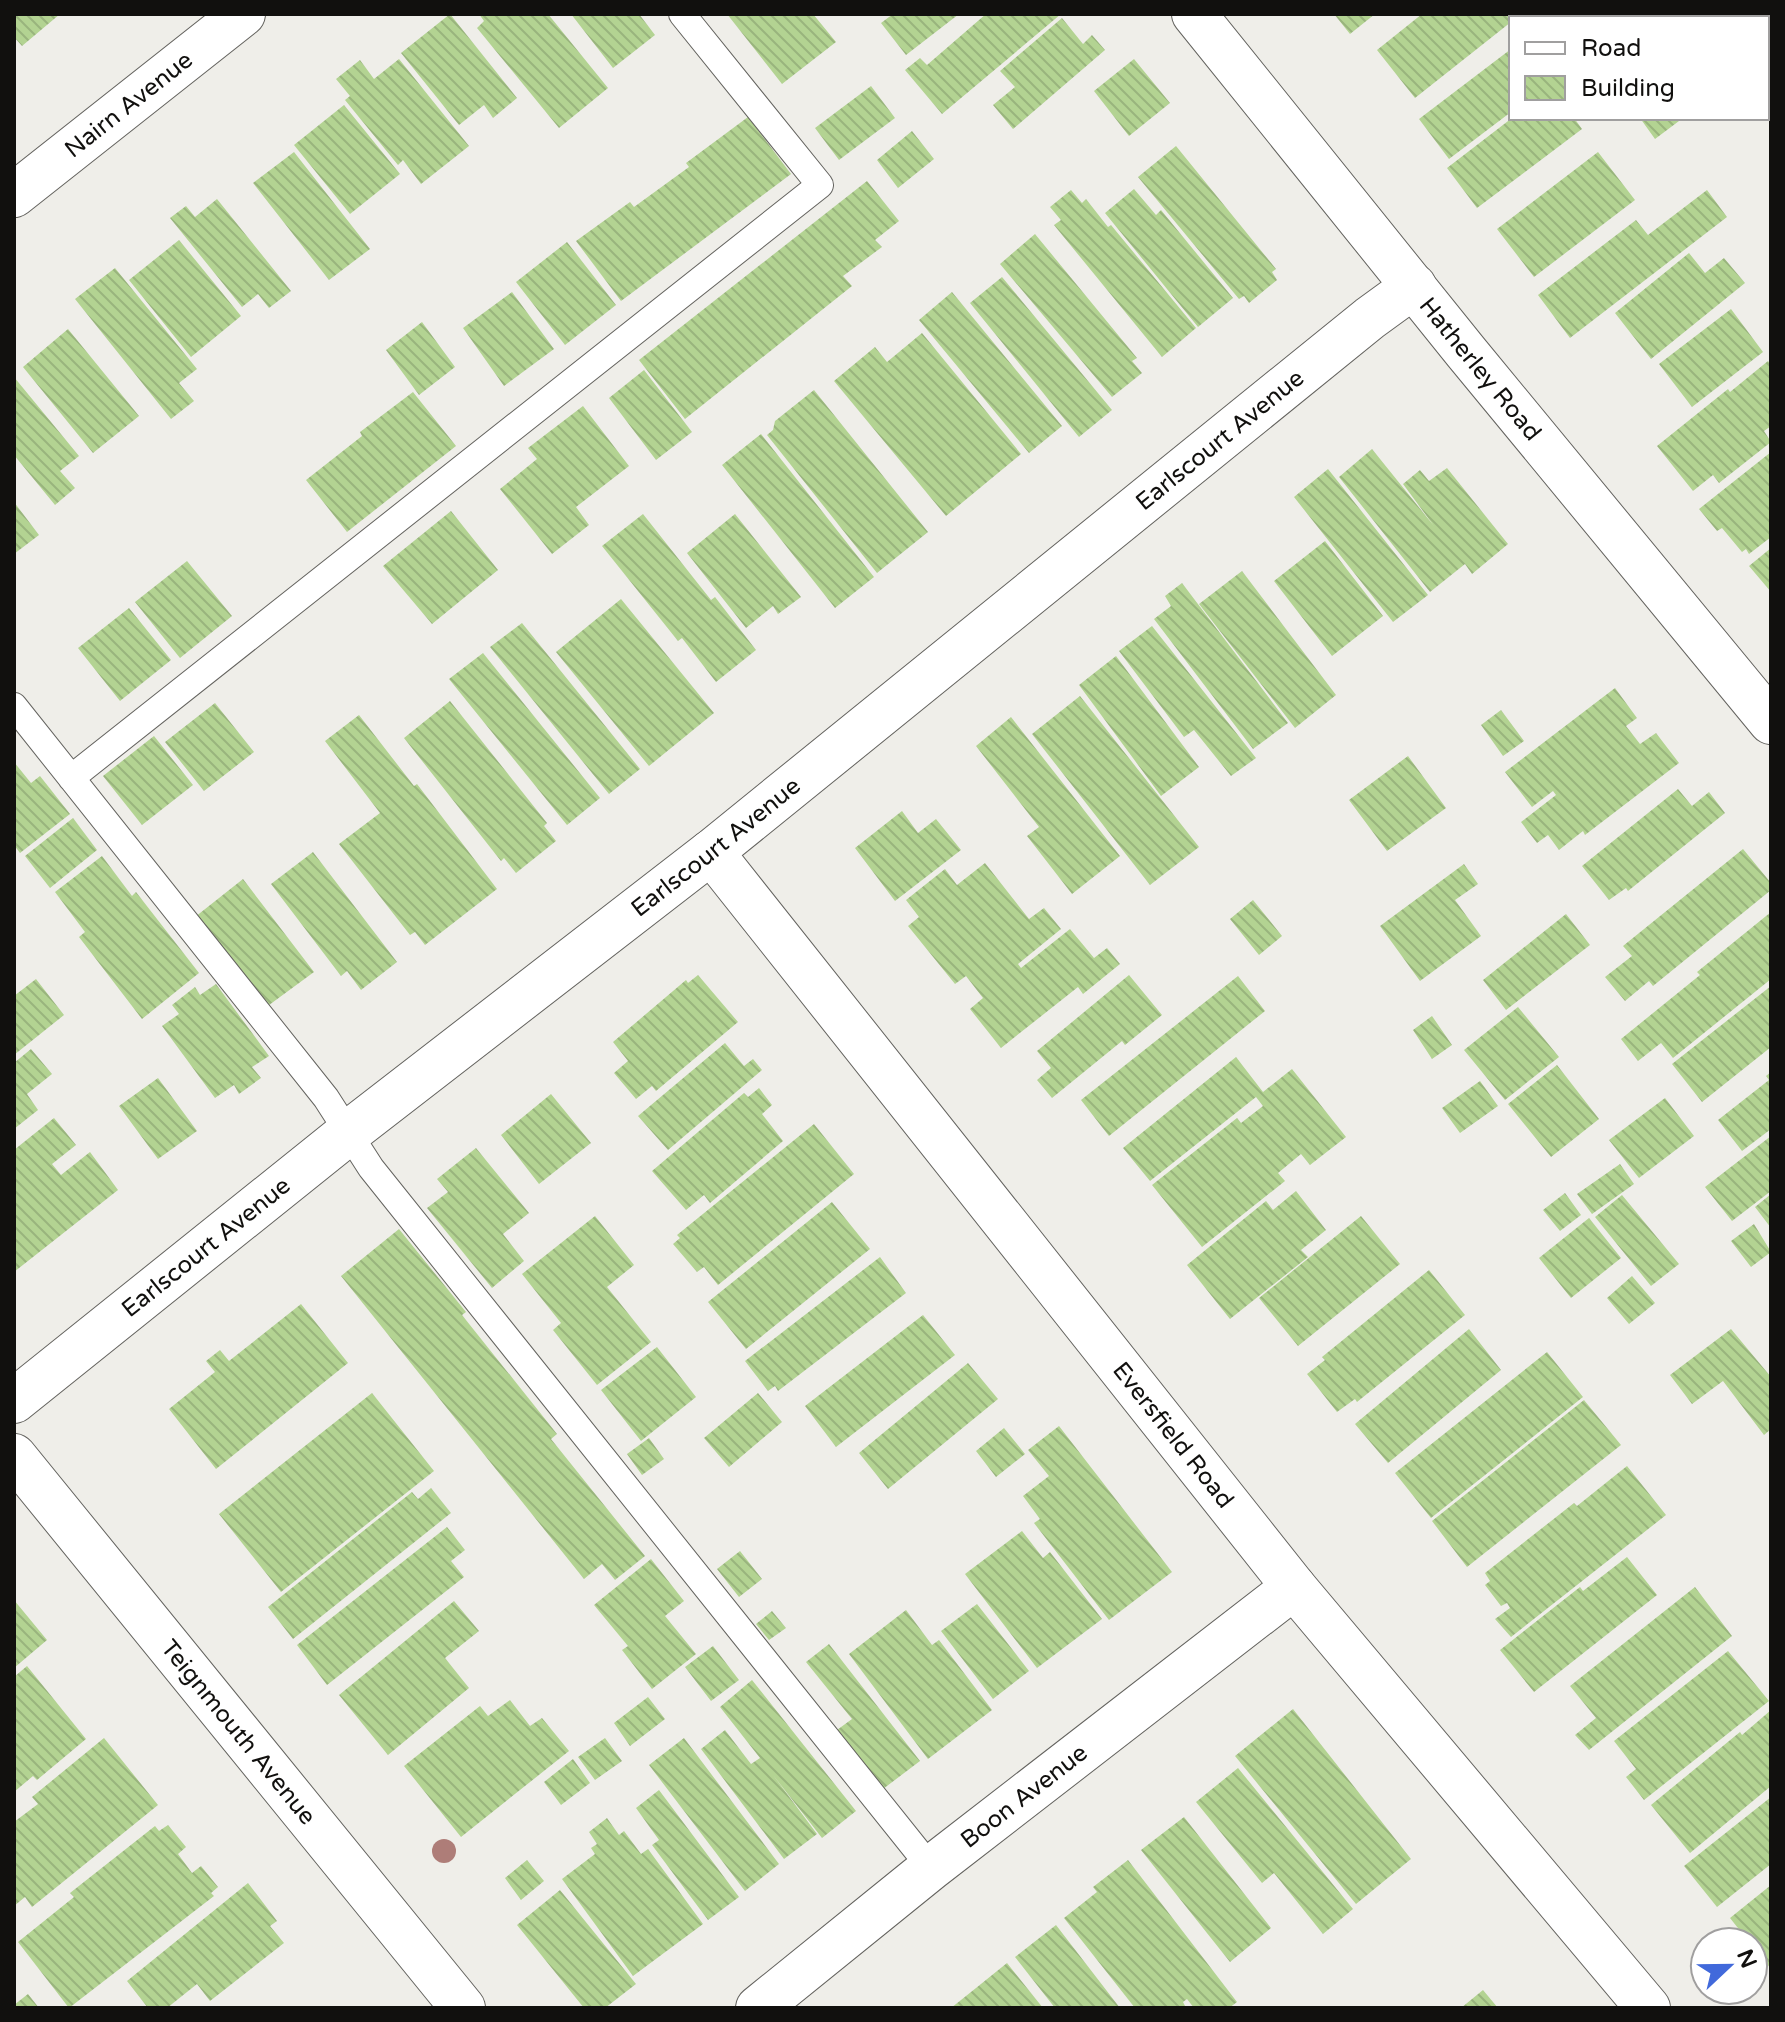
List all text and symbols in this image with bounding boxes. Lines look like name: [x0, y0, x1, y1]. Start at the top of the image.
legend: [1509, 16, 1769, 120]
text: Road: [1581, 34, 1641, 63]
street label: Nairn Avenue: [59, 45, 198, 164]
text: Building: [1581, 74, 1675, 103]
street label: Hatherley Road: [1413, 291, 1548, 447]
street label: Earlscourt Avenue: [1130, 363, 1310, 517]
street label: Earlscourt Avenue: [625, 771, 806, 923]
street label: Earlscourt Avenue: [116, 1171, 296, 1323]
street label: Eversfield Road: [1107, 1356, 1240, 1514]
street label: Teignmouth Avenue: [155, 1634, 322, 1830]
street label: Boon Avenue: [955, 1738, 1093, 1854]
north arrow: [1689, 1926, 1769, 2006]
text: N: [1731, 1946, 1762, 1972]

